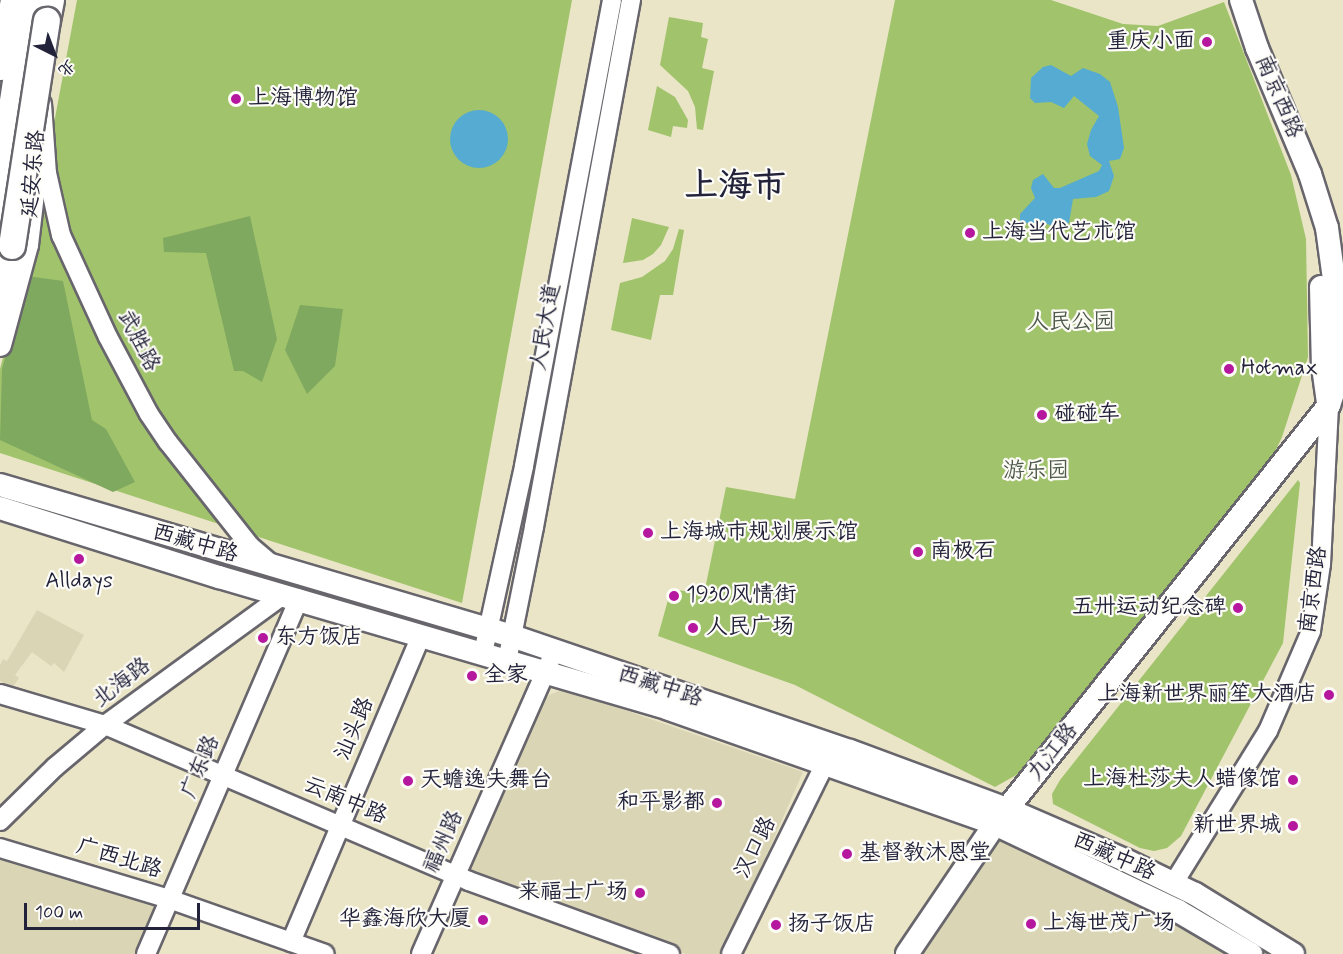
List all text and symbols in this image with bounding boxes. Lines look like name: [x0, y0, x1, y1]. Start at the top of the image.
north arrow: [24, 24, 84, 84]
place label: 重庆小面: [1107, 29, 1195, 55]
marker: 重庆小面: [1200, 35, 1214, 49]
street label: 南京西路: [1249, 51, 1307, 143]
text: 北: [53, 55, 79, 81]
place label: 上海博物馆: [248, 86, 358, 112]
marker: 上海博物馆: [229, 92, 243, 106]
street label: 延安东路: [17, 129, 51, 219]
district label: 上海市: [684, 167, 786, 207]
place label: 上海当代艺术馆: [982, 220, 1136, 246]
marker: 上海当代艺术馆: [963, 226, 977, 240]
street label: 人民大道: [525, 281, 567, 373]
street label: 武胜路: [111, 306, 165, 376]
park label: 人民公园: [1027, 310, 1115, 336]
place label: Hotmax: [1241, 356, 1318, 382]
marker: Hotmax: [1222, 362, 1236, 376]
place label: 碰碰车: [1054, 402, 1120, 428]
marker: 碰碰车: [1035, 408, 1049, 422]
park label: 游乐园: [1003, 459, 1069, 485]
street label: 西藏中路: [149, 519, 241, 569]
place label: 上海城市规划展示馆: [660, 520, 858, 546]
marker: 上海城市规划展示馆: [641, 526, 655, 540]
place label: 南极石: [930, 539, 996, 565]
marker: 南极石: [911, 545, 925, 559]
street label: 南京西路: [1295, 545, 1333, 635]
marker: Alldays: [72, 552, 86, 566]
place label: Alldays: [45, 569, 113, 595]
place label: 1930风情街: [686, 583, 796, 609]
marker: 1930风情街: [667, 589, 681, 603]
place label: 五卅运动纪念碑: [1072, 595, 1226, 621]
marker: 五卅运动纪念碑: [1231, 601, 1245, 615]
place label: 人民广场: [706, 615, 794, 641]
marker: 人民广场: [684, 619, 702, 637]
place label: 东方饭店: [275, 625, 363, 651]
marker: 东方饭店: [256, 631, 270, 645]
street label: 北海路: [88, 653, 156, 713]
street label: 西藏中路: [614, 661, 706, 713]
place label: 全家: [484, 663, 528, 689]
marker: 全家: [465, 669, 479, 683]
place label: 上海新世界丽笙大酒店: [1097, 682, 1317, 708]
marker: 上海新世界丽笙大酒店: [1322, 688, 1336, 702]
street label: 汕头路: [330, 693, 380, 765]
street label: 九江路: [1022, 718, 1084, 786]
street label: 广东路: [176, 731, 226, 803]
place label: 上海杜莎夫人蜡像馆: [1083, 767, 1281, 793]
place label: 天蟾逸夫舞台: [420, 768, 552, 794]
street label: 云南中路: [299, 772, 391, 830]
marker: 上海杜莎夫人蜡像馆: [1286, 773, 1300, 787]
marker: 天蟾逸夫舞台: [401, 774, 415, 788]
place label: 和平影都: [617, 790, 705, 816]
marker: 和平影都: [710, 796, 724, 810]
street label: 福州路: [419, 806, 469, 878]
street label: 汉口路: [730, 813, 782, 883]
place label: 新世界城: [1193, 813, 1281, 839]
marker: 新世界城: [1286, 819, 1300, 833]
street label: 西藏中路: [1068, 827, 1160, 887]
street label: 广西北路: [73, 834, 165, 884]
place label: 基督教沐恩堂: [859, 841, 991, 867]
marker: 基督教沐恩堂: [840, 847, 854, 861]
place label: 来福士广场: [518, 880, 628, 906]
marker: 来福士广场: [633, 886, 647, 900]
scale bar: [27, 891, 202, 929]
text: 100 m: [35, 901, 83, 925]
place label: 华鑫海欣大厦: [339, 907, 471, 933]
place label: 上海世茂广场: [1043, 911, 1175, 937]
place label: 扬子饭店: [788, 912, 876, 938]
marker: 华鑫海欣大厦: [476, 913, 490, 927]
marker: 上海世茂广场: [1024, 917, 1038, 931]
marker: 扬子饭店: [769, 918, 783, 932]

